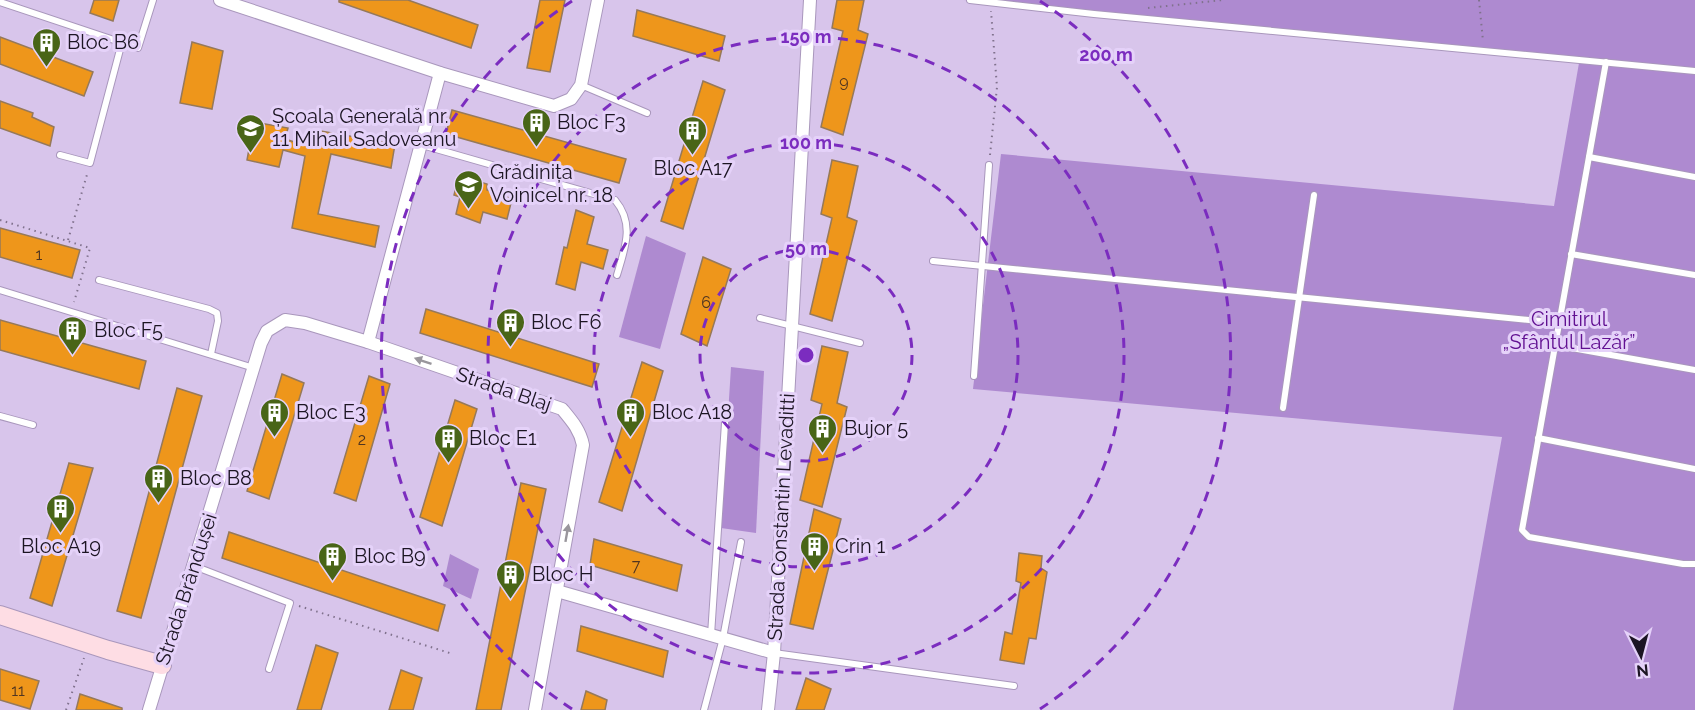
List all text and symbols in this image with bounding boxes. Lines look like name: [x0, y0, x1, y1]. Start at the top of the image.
building icon: Bloc B6: [30, 26, 62, 68]
text: 150 m: [781, 26, 832, 47]
place label: Bloc B6: [67, 30, 139, 54]
text: 200 m: [1079, 44, 1133, 65]
house number: 9: [839, 72, 849, 91]
place label: Școala Generală nr. 11 Mihail Sadoveanu: [272, 104, 456, 151]
building icon: Bloc F3: [520, 106, 552, 148]
place label: Bloc F3: [557, 110, 626, 134]
school or university icon: Școala Generală nr. 11 Mihail Sadoveanu: [235, 112, 267, 154]
building icon: Bloc A17: [677, 114, 709, 156]
text: 100 m: [780, 132, 832, 153]
place label: Bloc A17: [654, 156, 733, 180]
place label: Grădinița Voinicel nr. 18: [490, 160, 613, 207]
school or university icon: Grădinița Voinicel nr. 18: [453, 168, 485, 210]
text: 50 m: [785, 238, 827, 259]
house number: 1: [36, 245, 43, 264]
house number: 6: [701, 293, 711, 312]
building icon: Bloc F6: [494, 306, 526, 348]
park label: Cimitirul „Sfântul Lazăr”: [1503, 307, 1635, 354]
place label: Bloc F6: [531, 310, 602, 334]
building icon: Bloc F5: [57, 314, 89, 356]
place label: Bloc F5: [94, 318, 163, 342]
centre of rings: [796, 345, 816, 365]
one-way arrow: [414, 356, 432, 365]
street label: Strada Blaj: [453, 362, 555, 416]
street label: Strada Constantin Levaditti: [763, 393, 799, 641]
building icon: Bloc E3: [259, 396, 291, 438]
building icon: Bloc A18: [615, 396, 647, 438]
place label: Bloc E3: [296, 400, 366, 424]
place label: Bloc A18: [652, 400, 732, 424]
building icon: Bujor 5: [807, 412, 839, 454]
place label: Bujor 5: [844, 416, 908, 440]
building icon: Bloc E1: [432, 422, 464, 464]
place label: Bloc E1: [469, 426, 537, 450]
house number: 2: [358, 430, 366, 449]
building icon: Bloc B8: [143, 462, 175, 504]
place label: Bloc B8: [180, 466, 252, 490]
building icon: Bloc A19: [45, 492, 77, 534]
street label: Strada Brândușei: [150, 510, 222, 668]
one-way arrow: [563, 523, 572, 542]
building icon: Crin 1: [798, 530, 830, 572]
place label: Bloc A19: [21, 534, 101, 558]
place label: Crin 1: [835, 534, 886, 558]
building icon: Bloc B9: [317, 540, 349, 582]
place label: Bloc B9: [354, 544, 426, 568]
house number: 7: [632, 556, 641, 575]
building icon: Bloc H: [495, 558, 527, 600]
place label: Bloc H: [532, 562, 594, 586]
north arrow: [1611, 626, 1671, 686]
text: N: [1635, 660, 1650, 681]
house number: 11: [11, 681, 25, 700]

